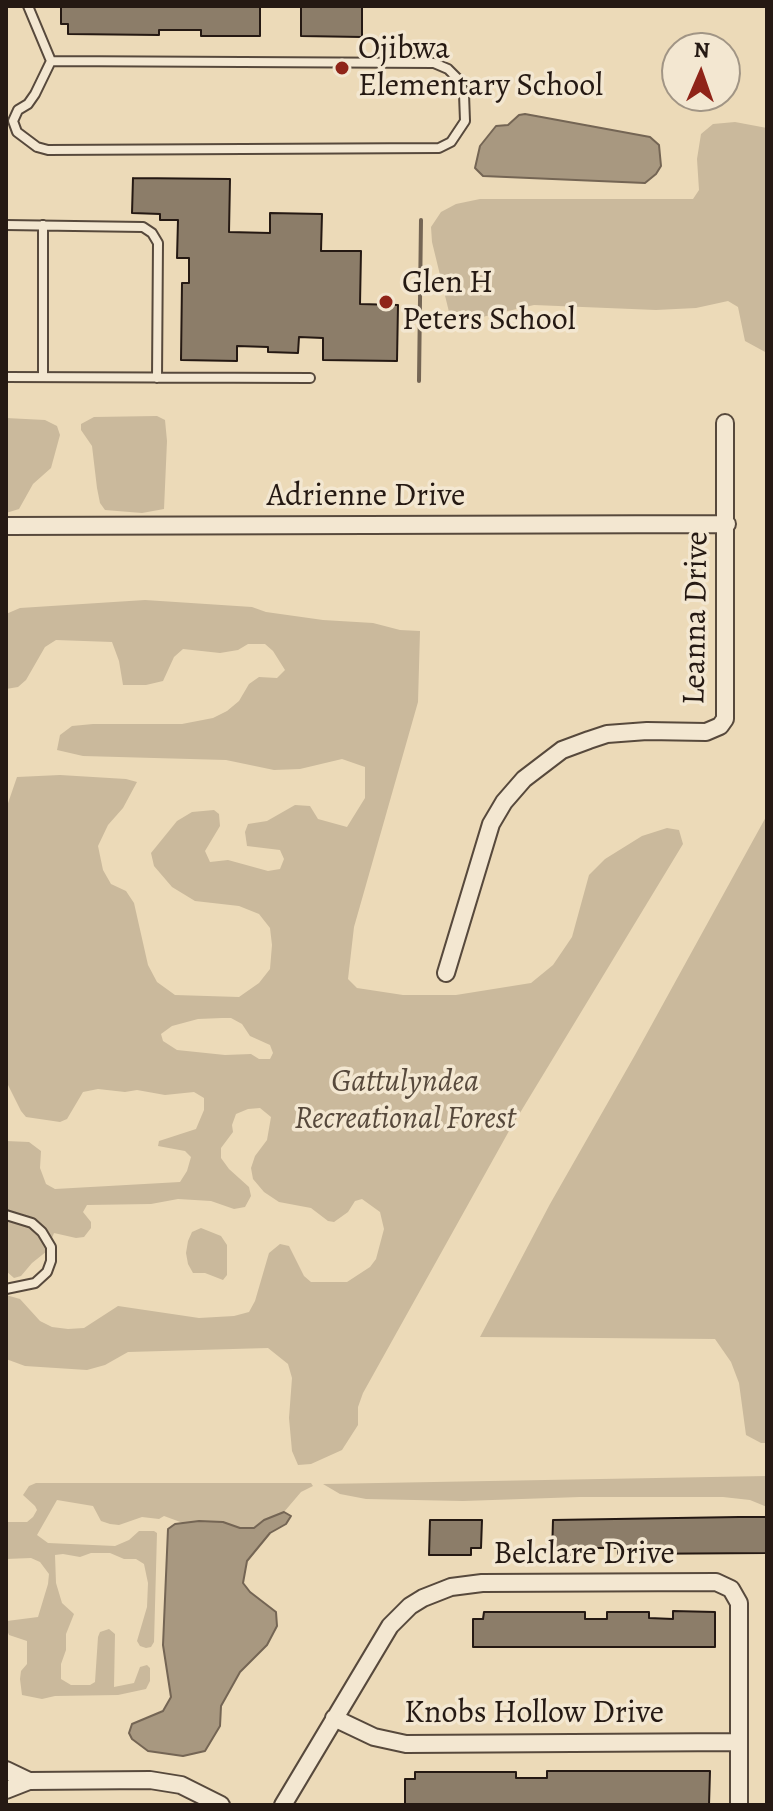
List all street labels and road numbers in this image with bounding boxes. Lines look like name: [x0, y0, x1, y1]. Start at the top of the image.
street label: Adrienne Drive: [267, 478, 465, 516]
street label: Leanna Drive: [676, 531, 718, 705]
street label: Belclare Drive: [493, 1536, 675, 1574]
street label: Knobs Hollow Drive: [404, 1695, 664, 1733]

